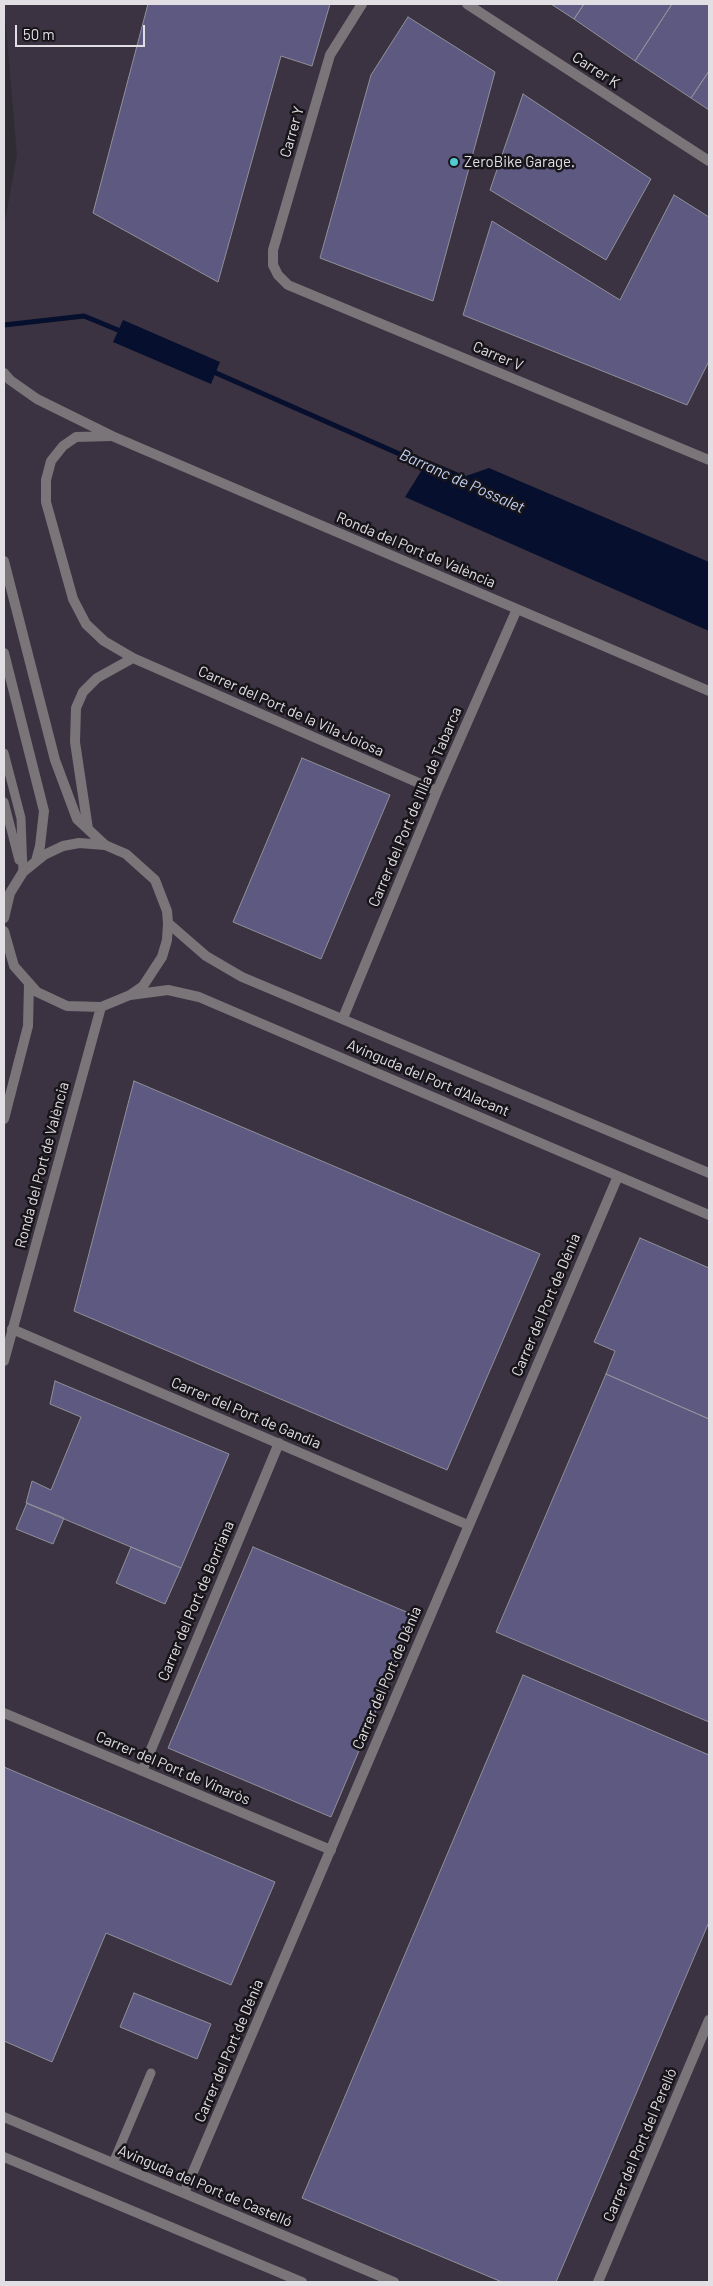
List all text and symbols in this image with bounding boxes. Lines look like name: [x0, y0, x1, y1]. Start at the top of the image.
scale bar: [18, 15, 148, 47]
text: 50 m: [23, 25, 55, 43]
street label: Carrer K: [569, 48, 623, 92]
street label: Carrer Y: [276, 104, 308, 160]
place label: ZeroBike Garage.: [464, 153, 575, 171]
marker: ZeroBike Garage.: [448, 156, 460, 168]
street label: Carrer V: [470, 337, 526, 375]
water label: Barranc de Possalet: [397, 445, 527, 517]
street label: Ronda del Port de València: [334, 508, 498, 592]
street label: Carrer del Port de la Vila Joiosa: [195, 662, 387, 760]
street label: Carrer del Port de l'Illa de Tabarca: [365, 704, 465, 910]
street label: Avinguda del Port d'Alacant: [344, 1036, 512, 1120]
street label: Ronda del Port de València: [11, 1080, 73, 1250]
street label: Carrer del Port de Dénia: [508, 1231, 584, 1379]
street label: Carrer del Port de Gandia: [168, 1373, 324, 1453]
street label: Carrer del Port de Borriana: [154, 1518, 238, 1684]
street label: Carrer del Port de Dénia: [349, 1604, 425, 1752]
street label: Carrer del Port de Vinaròs: [93, 1727, 253, 1809]
street label: Carrer del Port de Dénia: [191, 1977, 267, 2125]
street label: Carrer del Port del Perelló: [599, 2066, 681, 2224]
street label: Avinguda del Port de Castelló: [115, 2141, 295, 2231]

